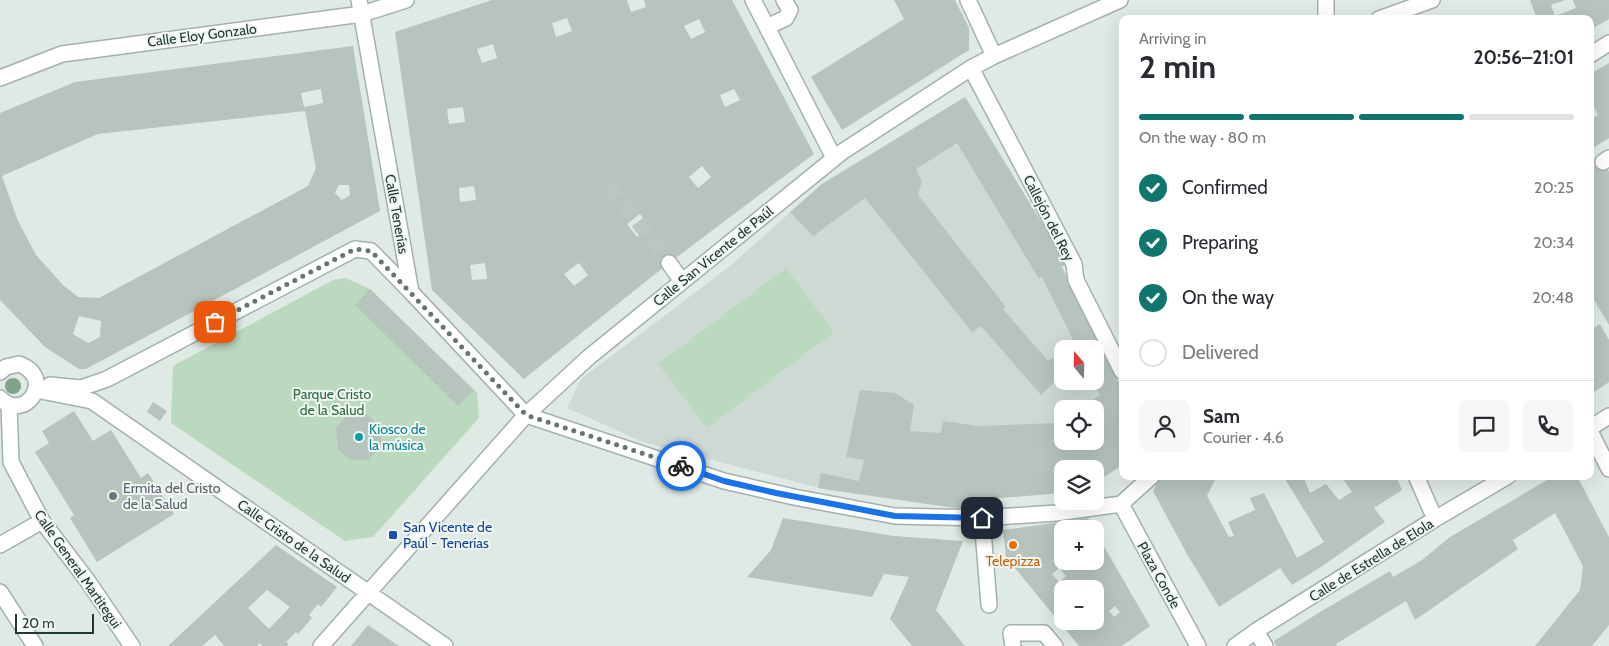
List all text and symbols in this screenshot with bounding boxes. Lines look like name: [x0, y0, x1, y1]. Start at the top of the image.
street label: Calle Eloy Gonzalo: [146, 19, 258, 51]
text: Arriving in: [1139, 29, 1206, 48]
text: 20:56–21:01: [1473, 46, 1574, 69]
text: 2 min: [1139, 47, 1216, 86]
text: On the way · 80 m: [1139, 128, 1266, 147]
street label: Callejón del Rey: [1020, 172, 1078, 264]
street label: Calle Tenerías: [381, 173, 413, 255]
icon: check: [1139, 174, 1167, 202]
text: Confirmed: [1182, 176, 1268, 199]
text: 20:25: [1534, 178, 1574, 197]
street label: Calle San Vicente de Paúl: [649, 202, 777, 310]
icon: check: [1139, 229, 1167, 257]
text: Preparing: [1182, 231, 1258, 254]
text: 20:34: [1533, 233, 1574, 252]
icon: check: [1139, 284, 1167, 312]
text: On the way: [1182, 286, 1274, 309]
text: 20:48: [1532, 288, 1574, 307]
pin: [194, 301, 236, 343]
icon: bag: [201, 308, 229, 336]
north arrow: [1054, 340, 1104, 390]
map controls: [1054, 340, 1104, 630]
text: Delivered: [1182, 341, 1259, 364]
park label: Parque Cristo de la Salud: [293, 385, 371, 419]
button: locate: [1054, 400, 1104, 450]
button: person: [1139, 400, 1191, 452]
button: chat: [1458, 400, 1510, 452]
button: phone: [1522, 400, 1574, 452]
text: Sam: [1203, 405, 1240, 428]
place label: Kiosco de la música: [369, 420, 426, 454]
text: Courier · 4.6: [1203, 428, 1284, 447]
marker: Kiosco de la música: [353, 431, 365, 443]
courier: [656, 441, 706, 491]
icon: bike: [667, 452, 695, 480]
button: layers: [1054, 460, 1104, 510]
place label: Ermita del Cristo de la Salud: [123, 479, 221, 513]
marker: Ermita del Cristo de la Salud: [107, 490, 119, 502]
street label: Calle Cristo de la Salud: [234, 495, 354, 587]
pin: [961, 497, 1003, 539]
icon: home: [968, 504, 996, 532]
street label: Calle General Martitegui: [30, 506, 126, 632]
street label: Calle de Estrella de Elola: [1306, 514, 1437, 606]
place label: San Vicente de Paúl - Tenerías: [403, 518, 492, 552]
button: +: [1054, 520, 1104, 570]
marker: San Vicente de Paúl - Tenerías: [387, 529, 399, 541]
marker: Telepizza: [1007, 539, 1019, 551]
street label: Plaza Conde: [1133, 539, 1185, 611]
place label: Telepizza: [986, 552, 1041, 570]
button: −: [1054, 580, 1104, 630]
scale bar: [15, 611, 94, 634]
text: 20 m: [22, 614, 55, 632]

